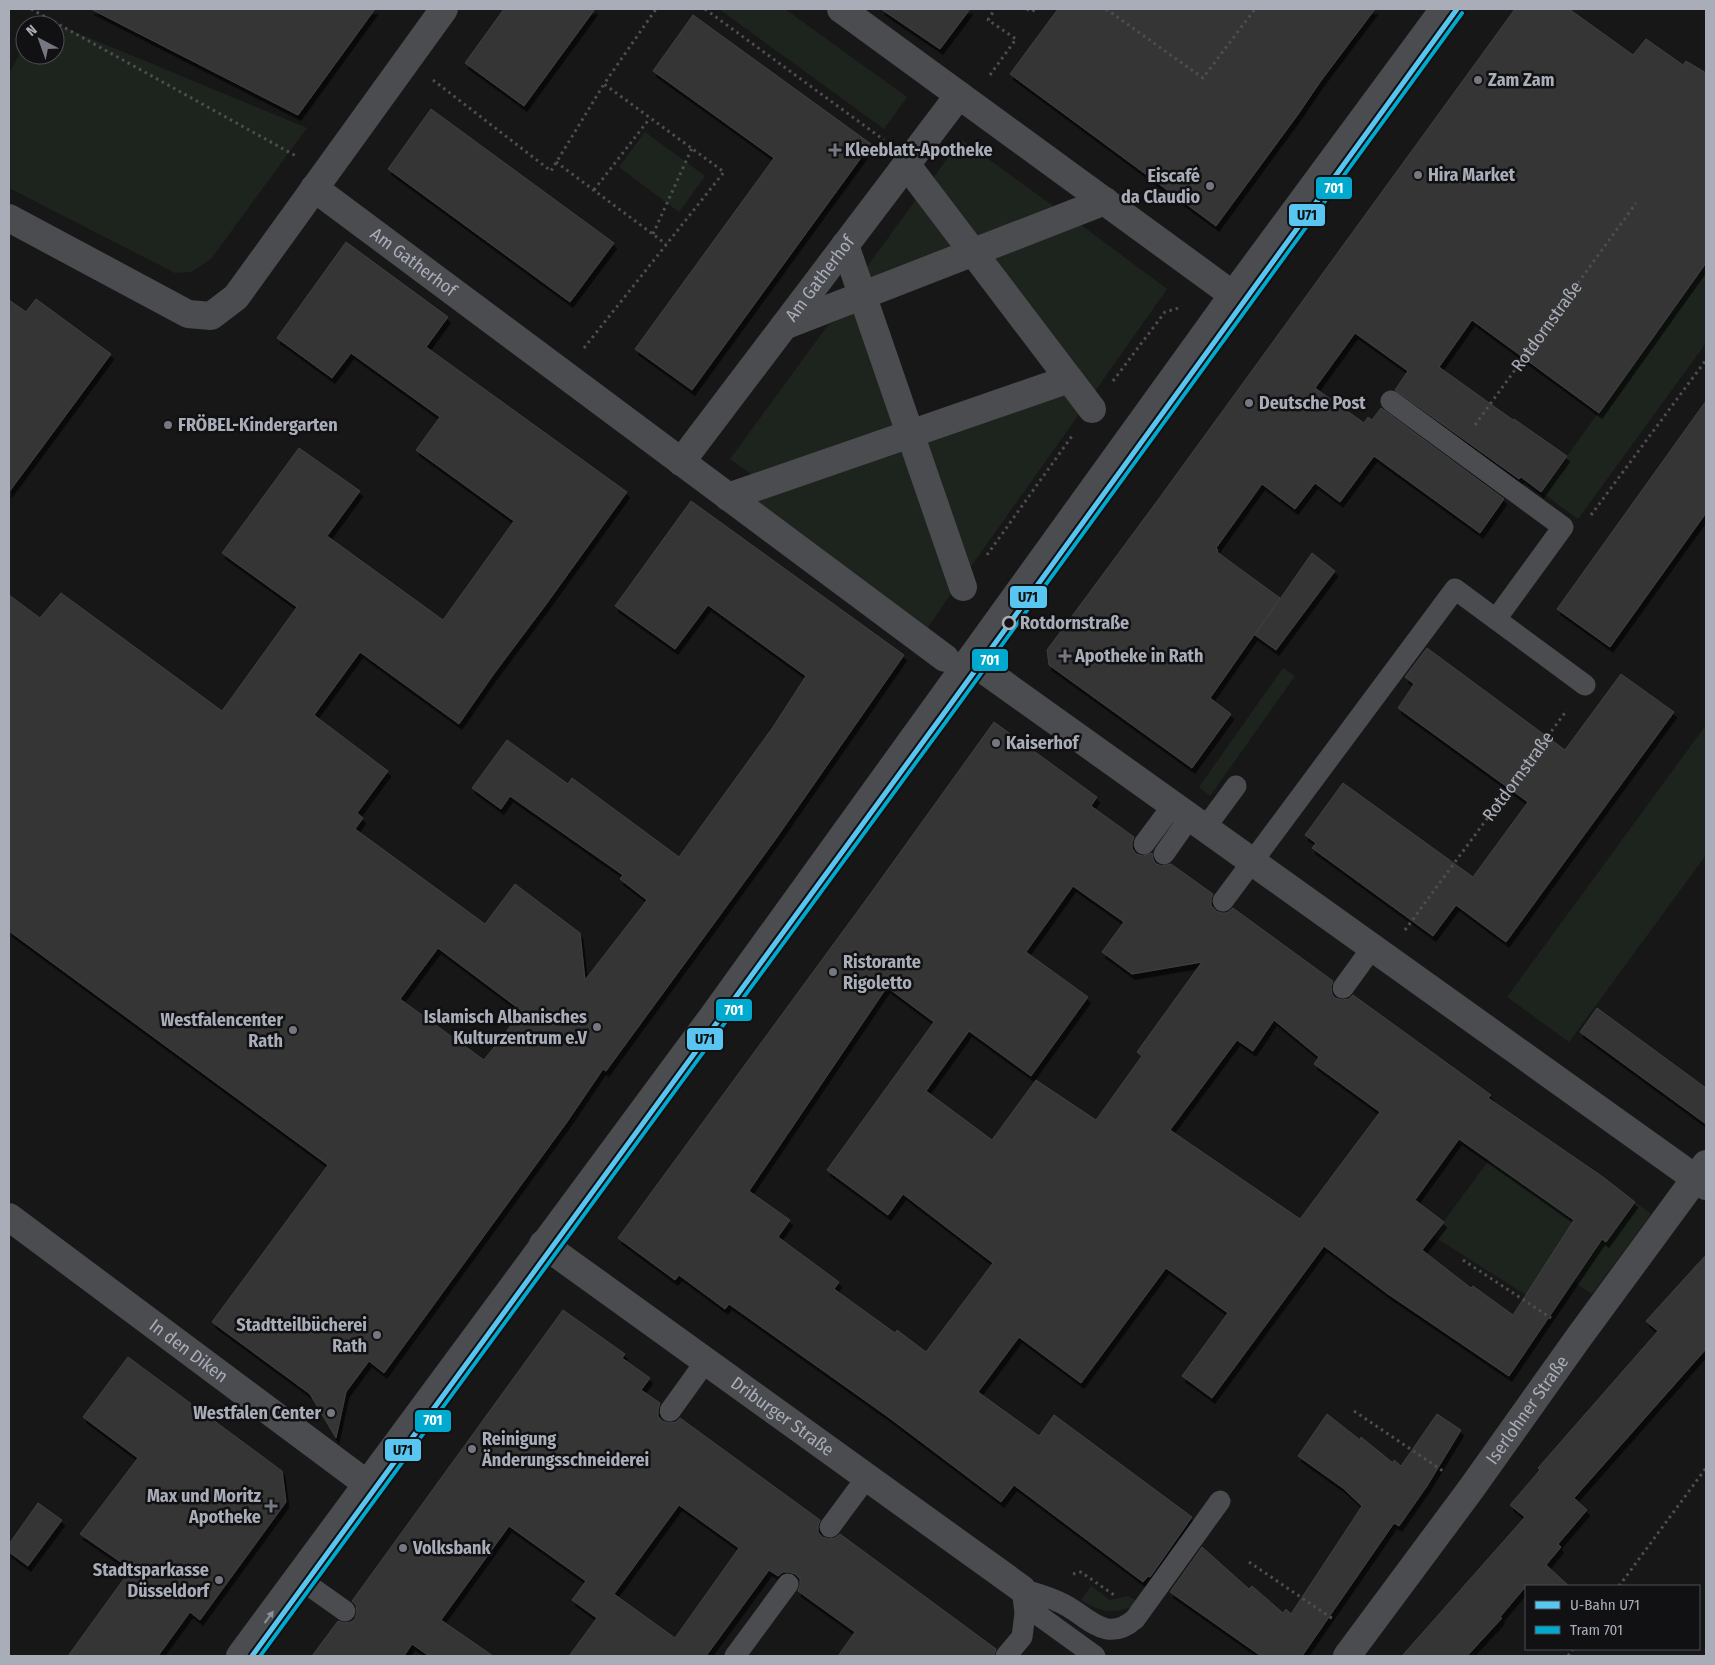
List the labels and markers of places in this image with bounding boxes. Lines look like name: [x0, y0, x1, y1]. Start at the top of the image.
place label: Zam Zam: [1488, 69, 1554, 91]
marker: Zam Zam: [1472, 74, 1484, 86]
place label: Kleeblatt-Apotheke: [845, 139, 993, 161]
marker: Kleeblatt-Apotheke: [829, 144, 841, 156]
place label: Hira Market: [1428, 164, 1516, 186]
place label: Eiscafé da Claudio: [1121, 165, 1200, 208]
marker: Hira Market: [1412, 169, 1424, 181]
marker: Eiscafé da Claudio: [1204, 180, 1216, 192]
place label: Deutsche Post: [1259, 392, 1366, 414]
marker: Deutsche Post: [1243, 397, 1255, 409]
place label: FRÖBEL-Kindergarten: [178, 414, 338, 436]
marker: FRÖBEL-Kindergarten: [162, 419, 174, 431]
place label: Rotdornstraße: [1020, 612, 1129, 634]
marker: Rotdornstraße: [1002, 616, 1016, 630]
place label: Apotheke in Rath: [1074, 645, 1203, 667]
marker: Apotheke in Rath: [1059, 650, 1071, 662]
place label: Kaiserhof: [1006, 732, 1081, 754]
marker: Kaiserhof: [990, 737, 1002, 749]
place label: Ristorante Rigoletto: [843, 951, 921, 994]
marker: Ristorante Rigoletto: [827, 966, 839, 978]
place label: Islamisch Albanisches Kulturzentrum e.V: [424, 1006, 588, 1049]
place label: Westfalencenter Rath: [160, 1009, 283, 1052]
marker: Islamisch Albanisches Kulturzentrum e.V: [591, 1021, 603, 1033]
marker: Westfalencenter Rath: [287, 1024, 299, 1036]
place label: Stadtteilbücherei Rath: [236, 1314, 367, 1357]
marker: Stadtteilbücherei Rath: [371, 1329, 383, 1341]
place label: Westfalen Center: [193, 1402, 321, 1424]
marker: Westfalen Center: [325, 1407, 337, 1419]
place label: Reinigung Änderungsschneiderei: [481, 1428, 649, 1471]
marker: Reinigung Änderungsschneiderei: [466, 1443, 478, 1455]
place label: Max und Moritz Apotheke: [147, 1485, 261, 1528]
marker: Max und Moritz Apotheke: [265, 1500, 277, 1512]
place label: Volksbank: [412, 1537, 491, 1559]
marker: Volksbank: [397, 1542, 409, 1554]
place label: Stadtsparkasse Düsseldorf: [93, 1559, 211, 1602]
marker: Stadtsparkasse Düsseldorf: [213, 1574, 225, 1586]

